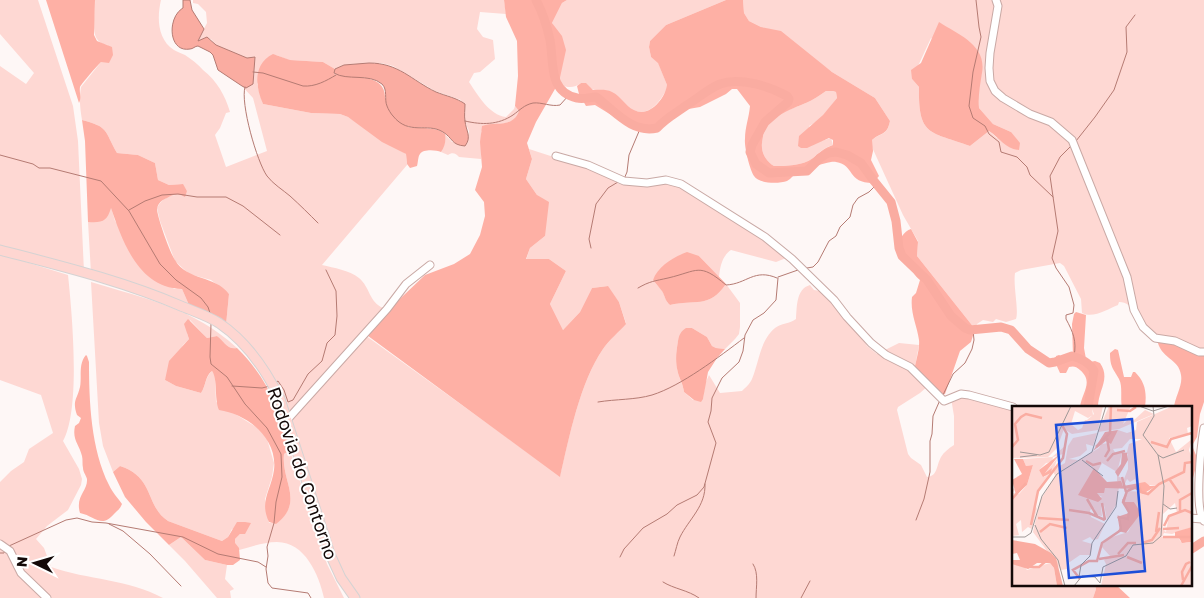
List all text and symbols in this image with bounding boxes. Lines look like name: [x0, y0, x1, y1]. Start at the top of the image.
street label: Rodovia do Contorno: [263, 384, 343, 562]
inset map: [1012, 406, 1192, 586]
north arrow: [10, 538, 60, 588]
text: N: [13, 556, 30, 568]

